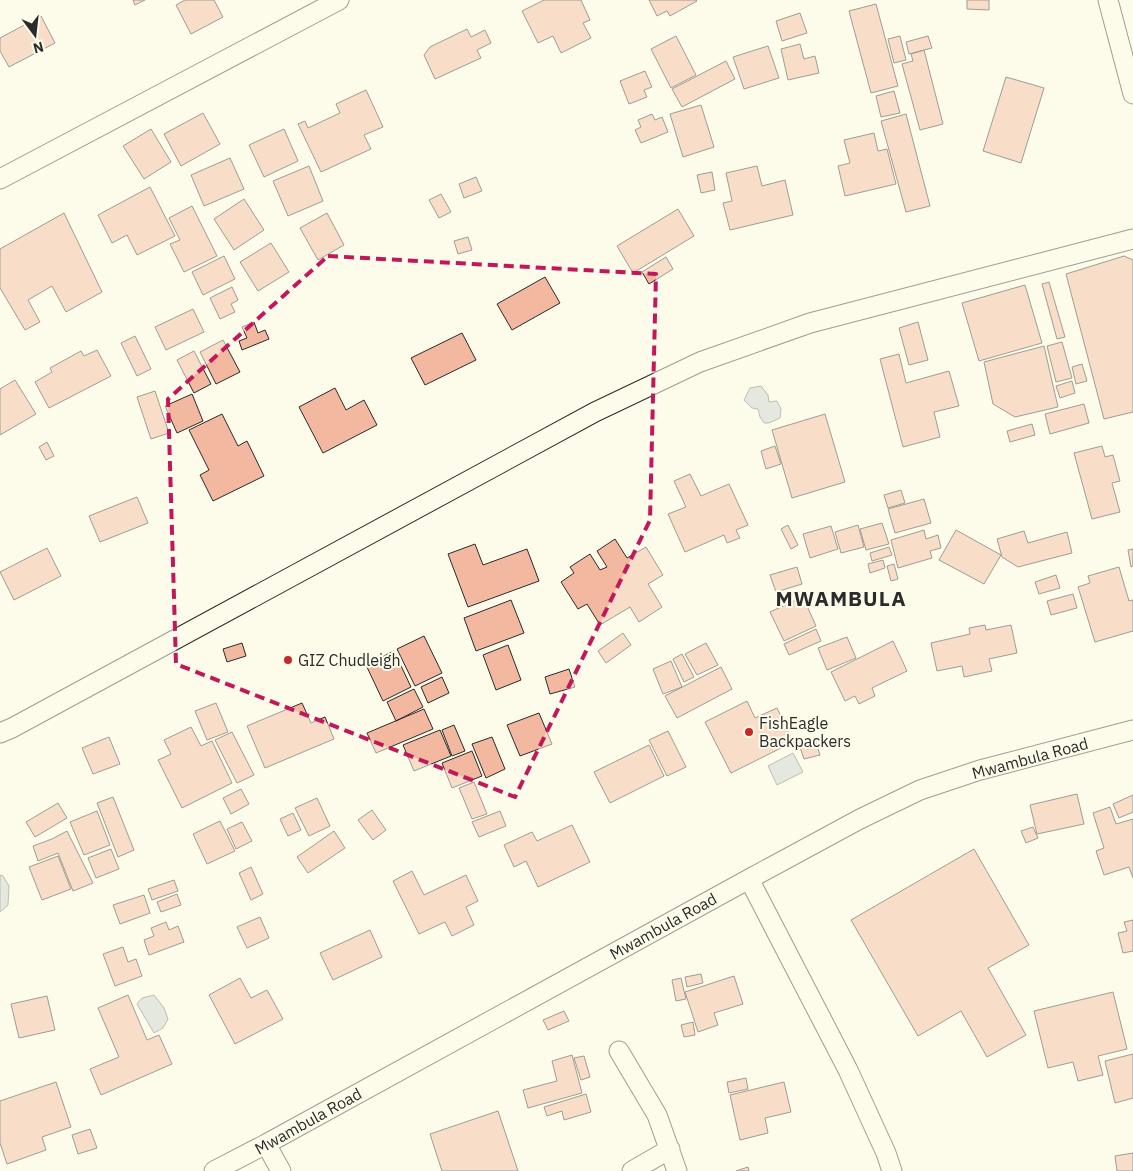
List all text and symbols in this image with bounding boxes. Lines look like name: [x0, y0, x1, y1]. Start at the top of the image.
north arrow: [10, 10, 60, 60]
text: N: [31, 38, 46, 58]
district label: MWAMBULA: [775, 584, 907, 612]
place label: GIZ Chudleigh: [298, 650, 401, 670]
marker: GIZ Chudleigh: [282, 654, 294, 666]
place label: FishEagle Backpackers: [759, 713, 851, 751]
marker: FishEagle Backpackers: [743, 726, 755, 738]
street label: Mwambula Road: [970, 733, 1090, 783]
street label: Mwambula Road: [606, 888, 720, 964]
street label: Mwambula Road: [251, 1083, 365, 1159]

